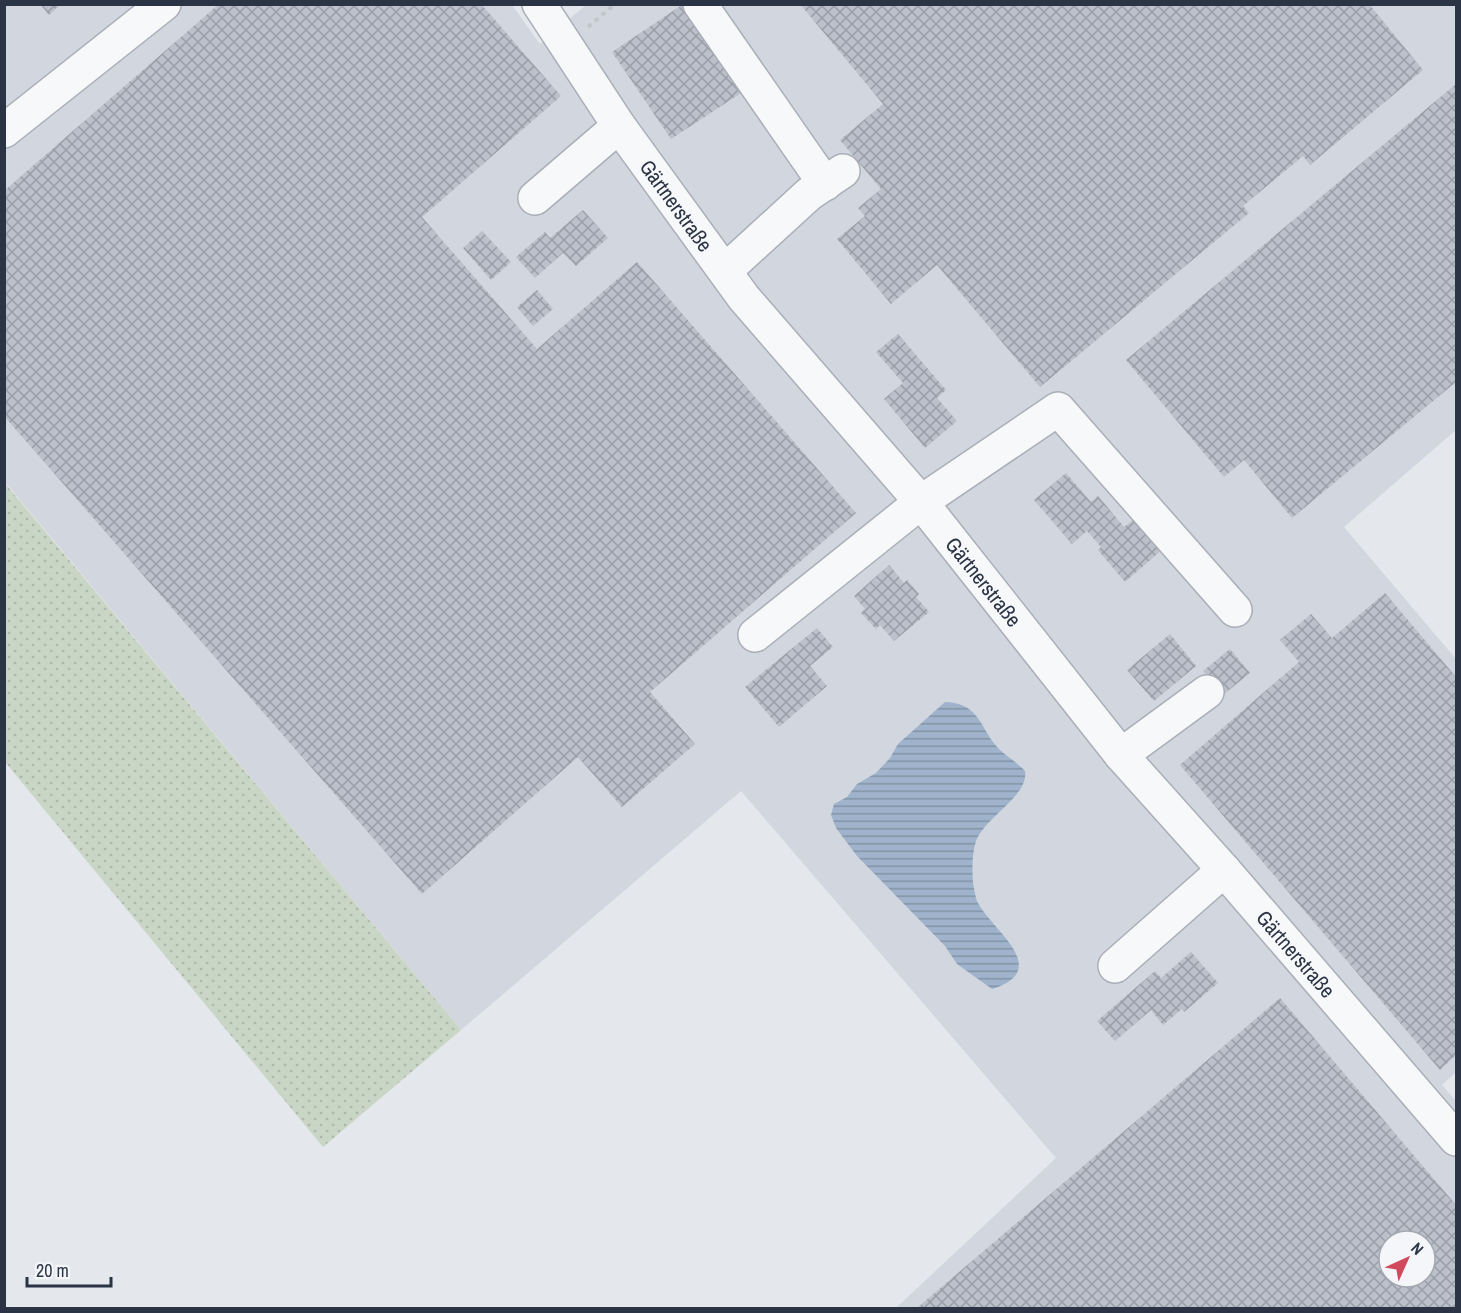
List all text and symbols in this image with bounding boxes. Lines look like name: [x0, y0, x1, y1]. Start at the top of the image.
street label: Gärtnerstraße: [633, 153, 720, 257]
street label: Gärtnerstraße: [939, 530, 1029, 633]
street label: Gärtnerstraße: [1250, 904, 1342, 1004]
north arrow: [1377, 1229, 1437, 1289]
text: N: [1406, 1237, 1429, 1260]
scale bar: [27, 1250, 111, 1288]
text: 20 m: [36, 1258, 69, 1283]

